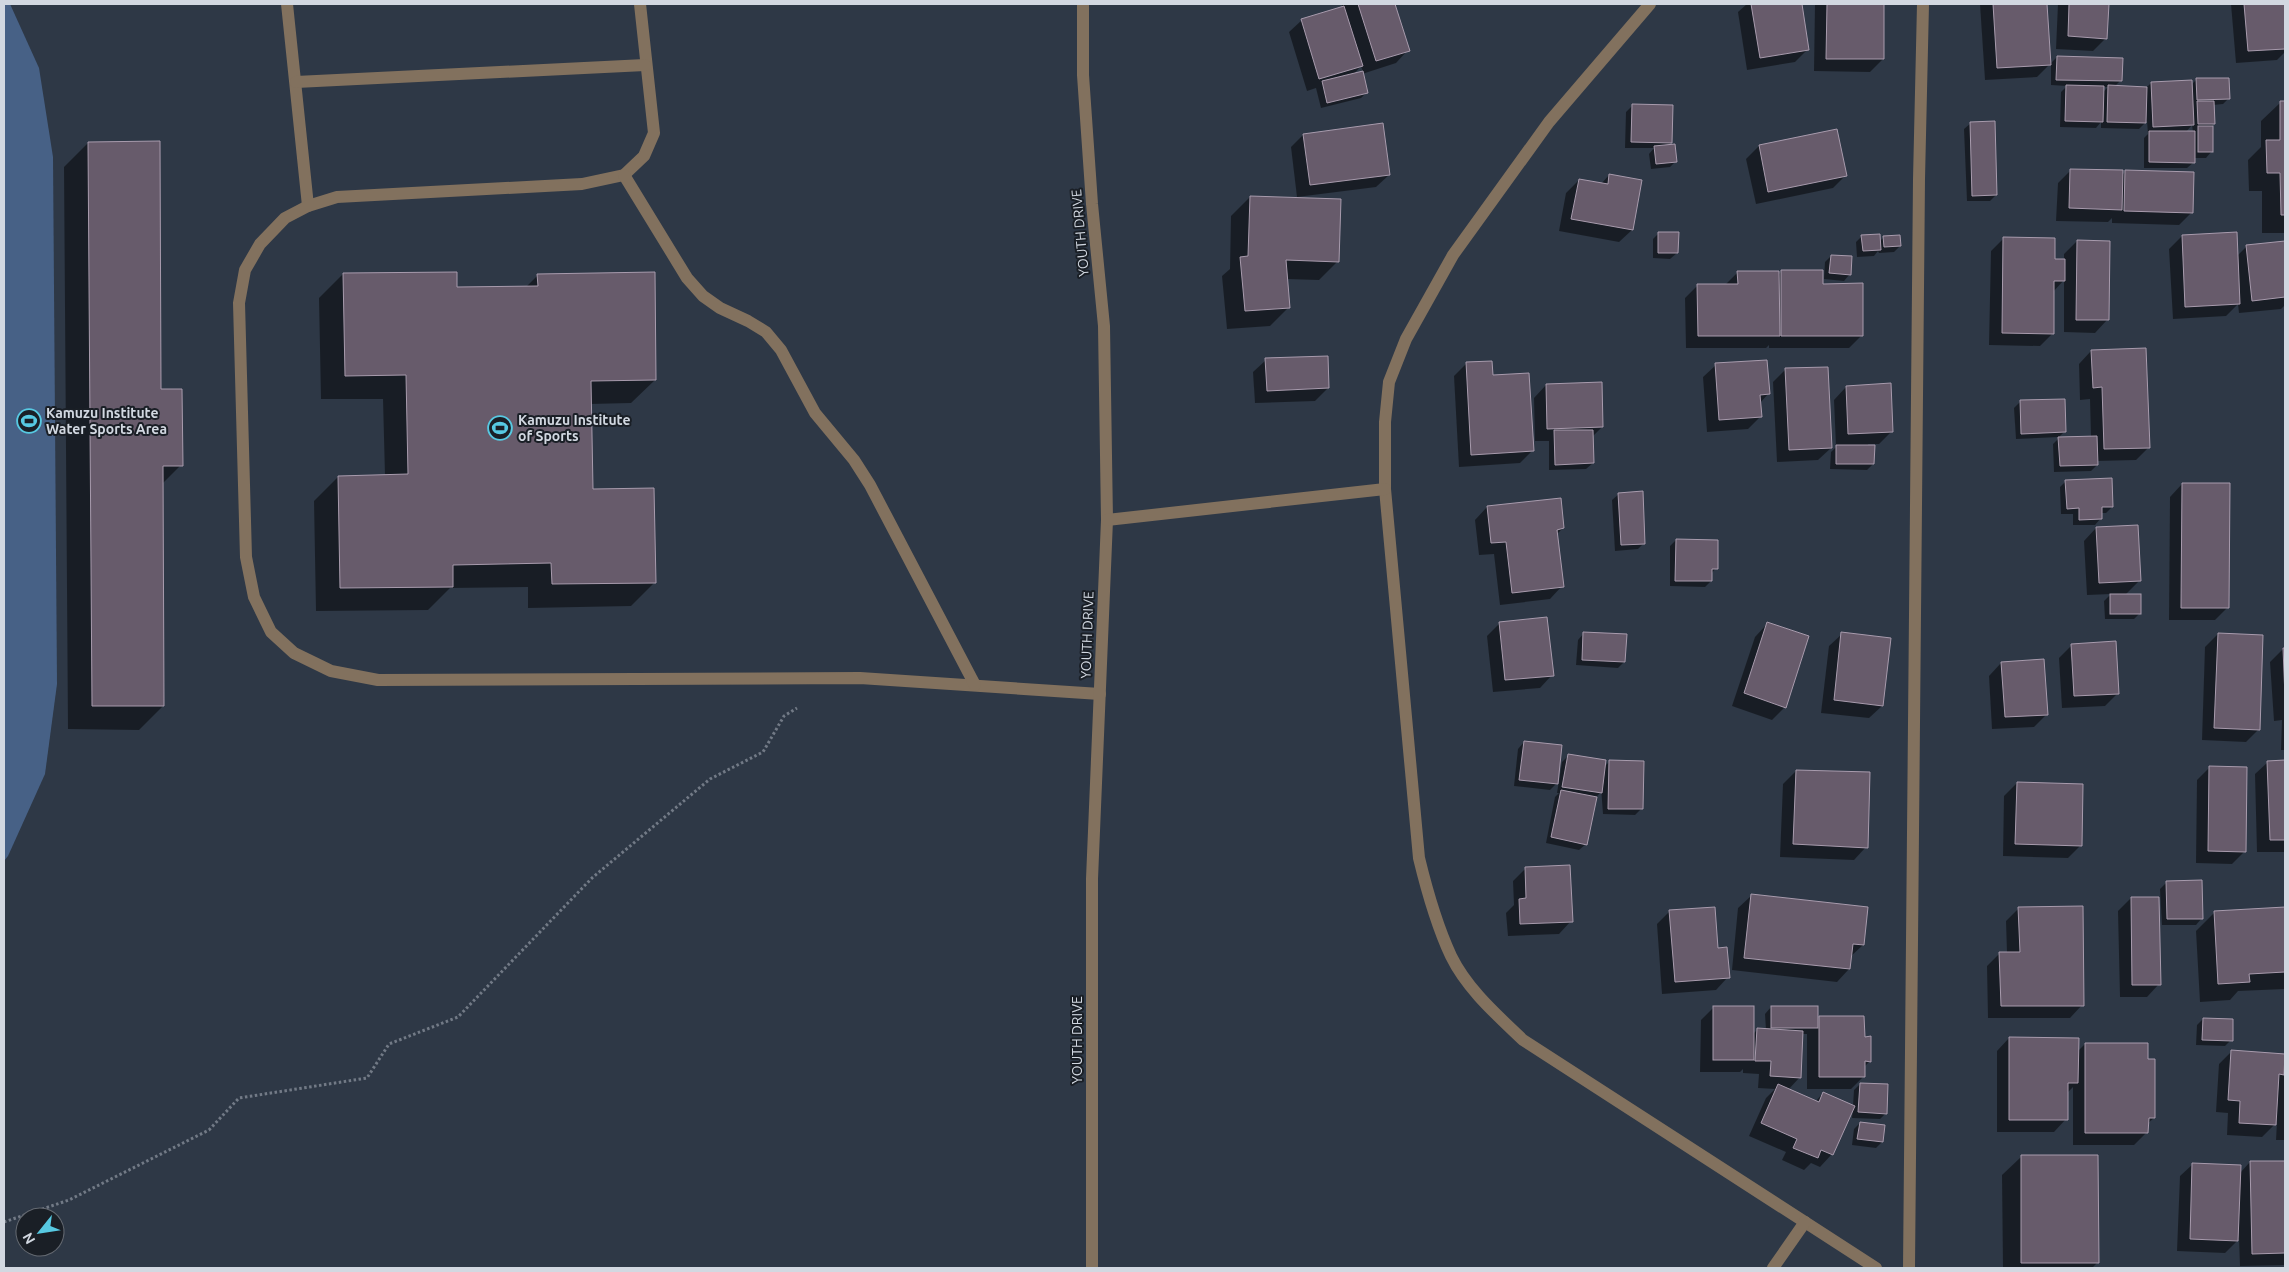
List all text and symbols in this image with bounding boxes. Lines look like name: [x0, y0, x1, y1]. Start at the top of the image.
street label: YOUTH DRIVE: [1068, 188, 1092, 277]
place label: Kamuzu Institute Water Sports Area: [46, 405, 167, 437]
sports icon: Kamuzu Institute Water Sports Area: [16, 408, 42, 434]
place label: Kamuzu Institute of Sports: [518, 412, 630, 444]
sports icon: Kamuzu Institute of Sports: [487, 415, 513, 441]
street label: YOUTH DRIVE: [1077, 591, 1097, 679]
street label: YOUTH DRIVE: [1069, 996, 1085, 1084]
north arrow: [15, 1207, 65, 1257]
text: N: [19, 1230, 38, 1247]

